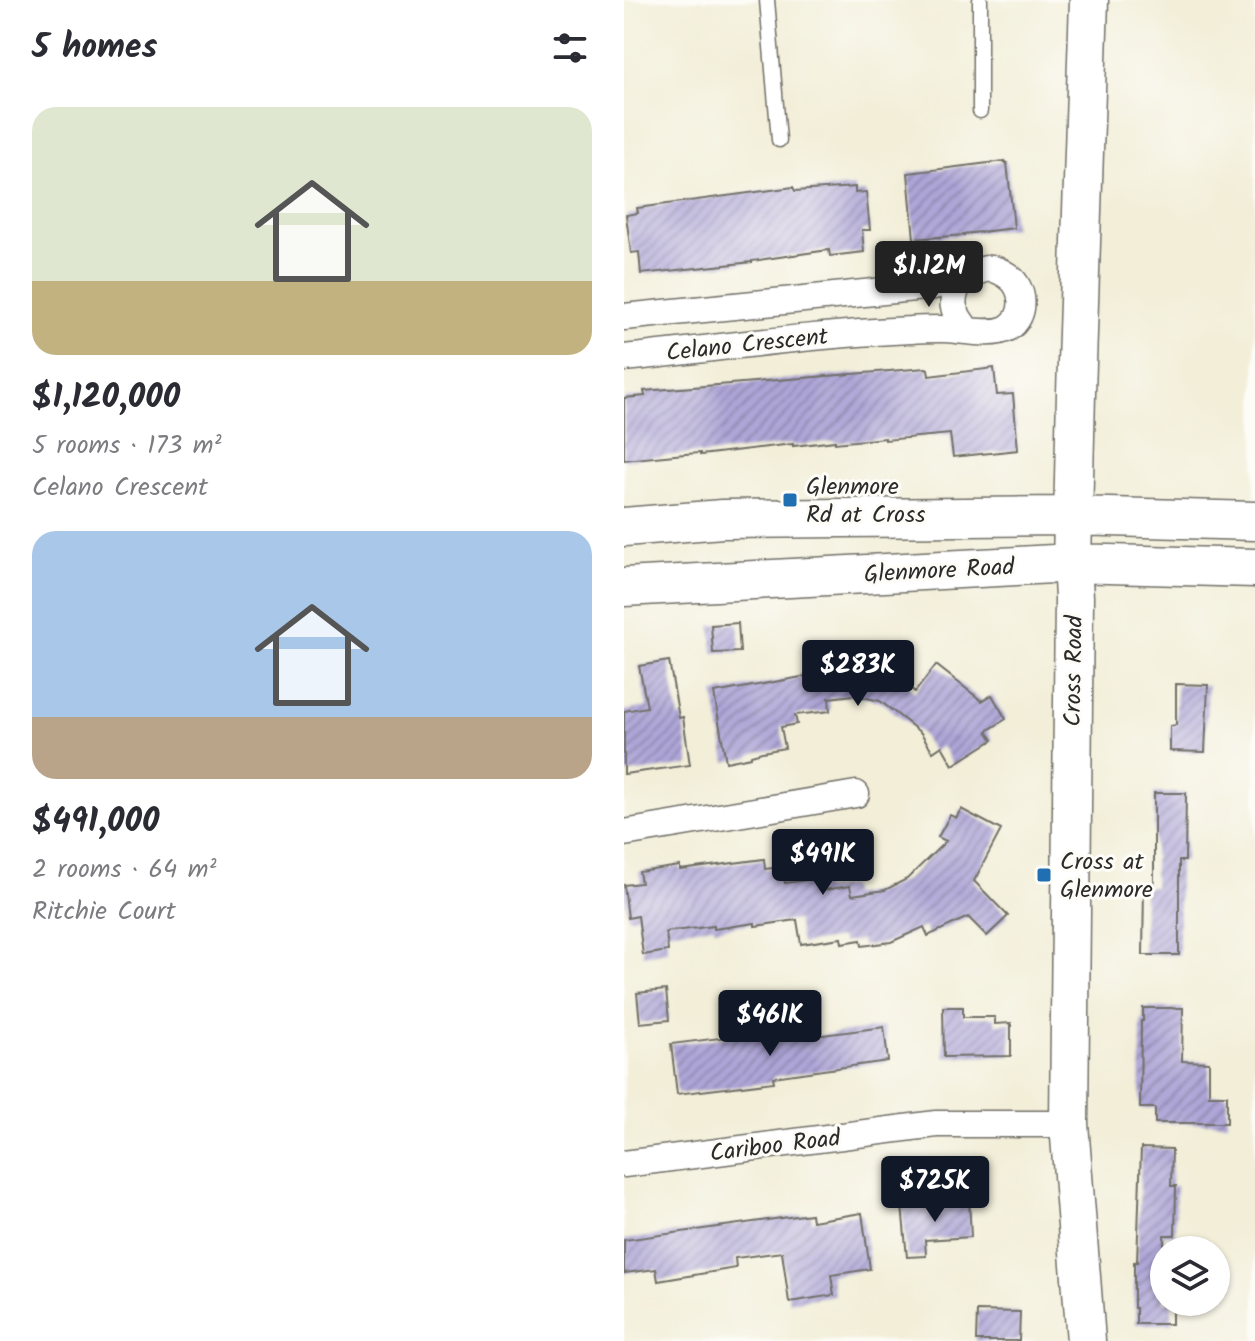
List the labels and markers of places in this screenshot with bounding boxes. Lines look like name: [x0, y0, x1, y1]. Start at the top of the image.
pin: $1.12M: [864, 241, 994, 309]
place label: Glenmore Rd at Cross: [806, 468, 925, 535]
marker: Glenmore Rd at Cross: [781, 491, 799, 509]
pin: $283K: [802, 640, 914, 708]
pin: $491K: [767, 829, 879, 897]
place label: Cross at Glenmore: [1060, 843, 1153, 910]
marker: Cross at Glenmore: [1035, 866, 1053, 884]
pin: $461K: [714, 990, 826, 1058]
pin: $725K: [879, 1156, 991, 1224]

